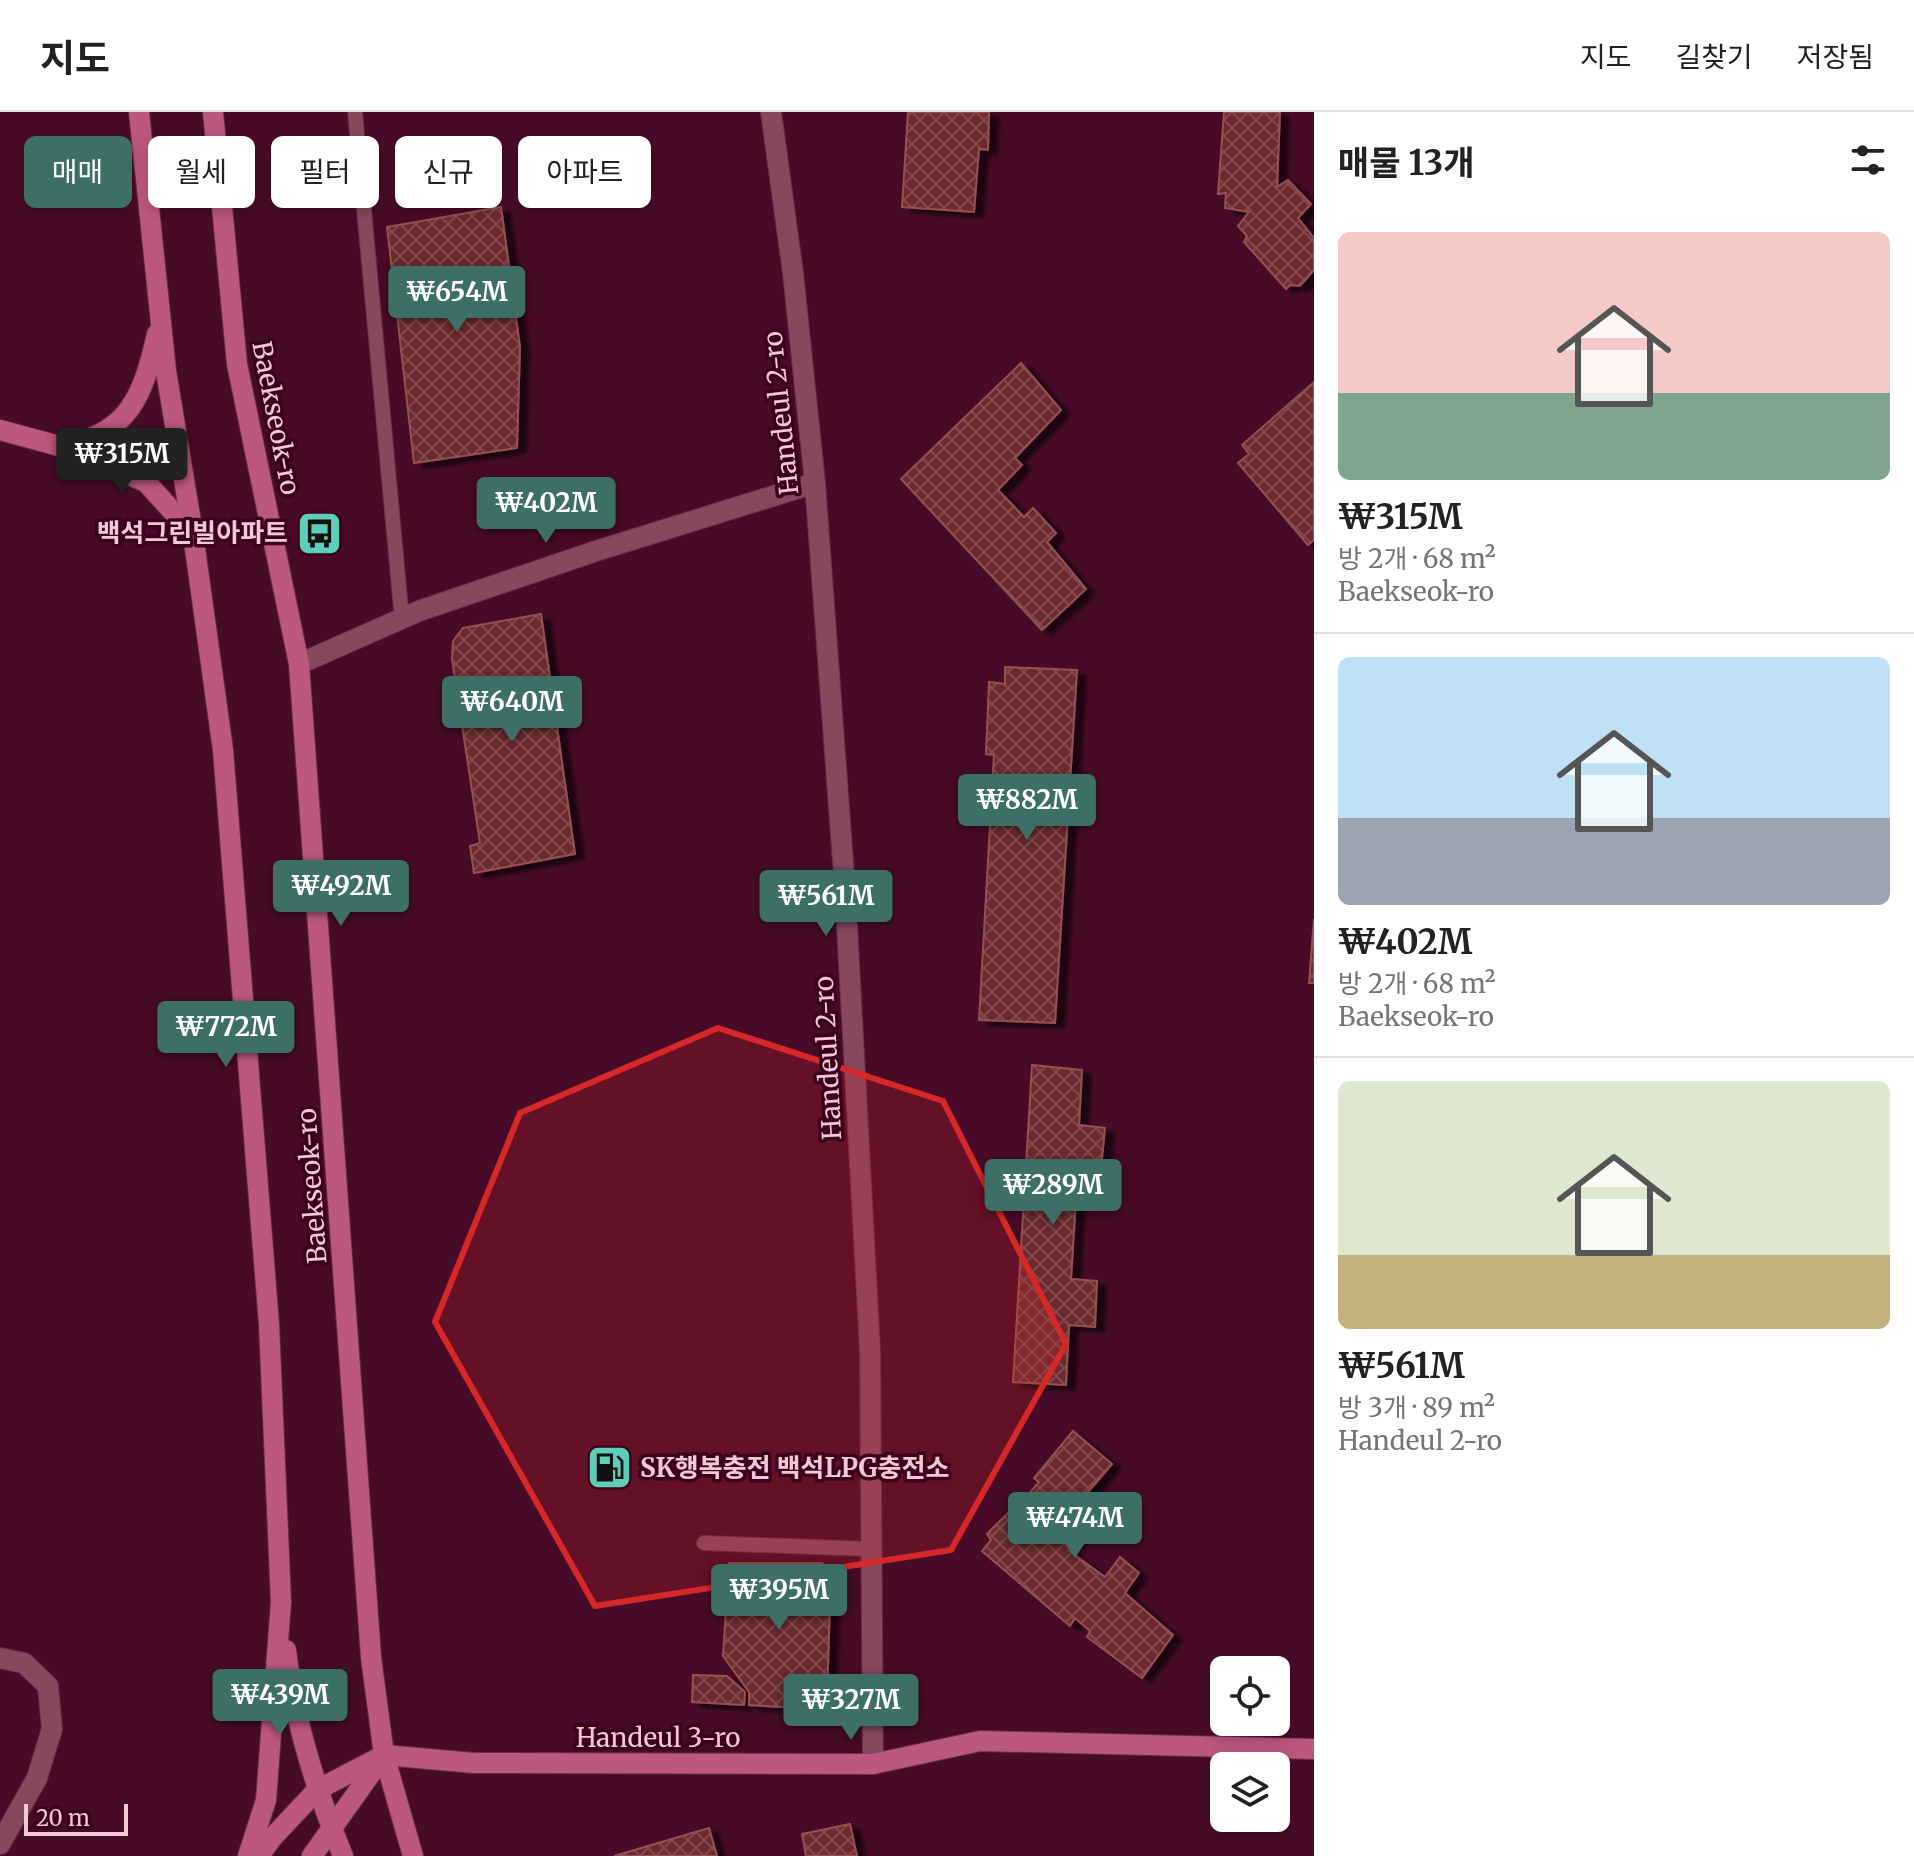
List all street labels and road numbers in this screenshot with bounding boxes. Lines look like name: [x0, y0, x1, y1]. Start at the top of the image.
street label: Handeul 2-ro: [756, 330, 805, 496]
street label: Baekseok-ro: [245, 338, 308, 498]
street label: Handeul 2-ro: [807, 975, 848, 1141]
street label: Baekseok-ro: [290, 1107, 333, 1265]
street label: Handeul 3-ro: [576, 1721, 740, 1754]

